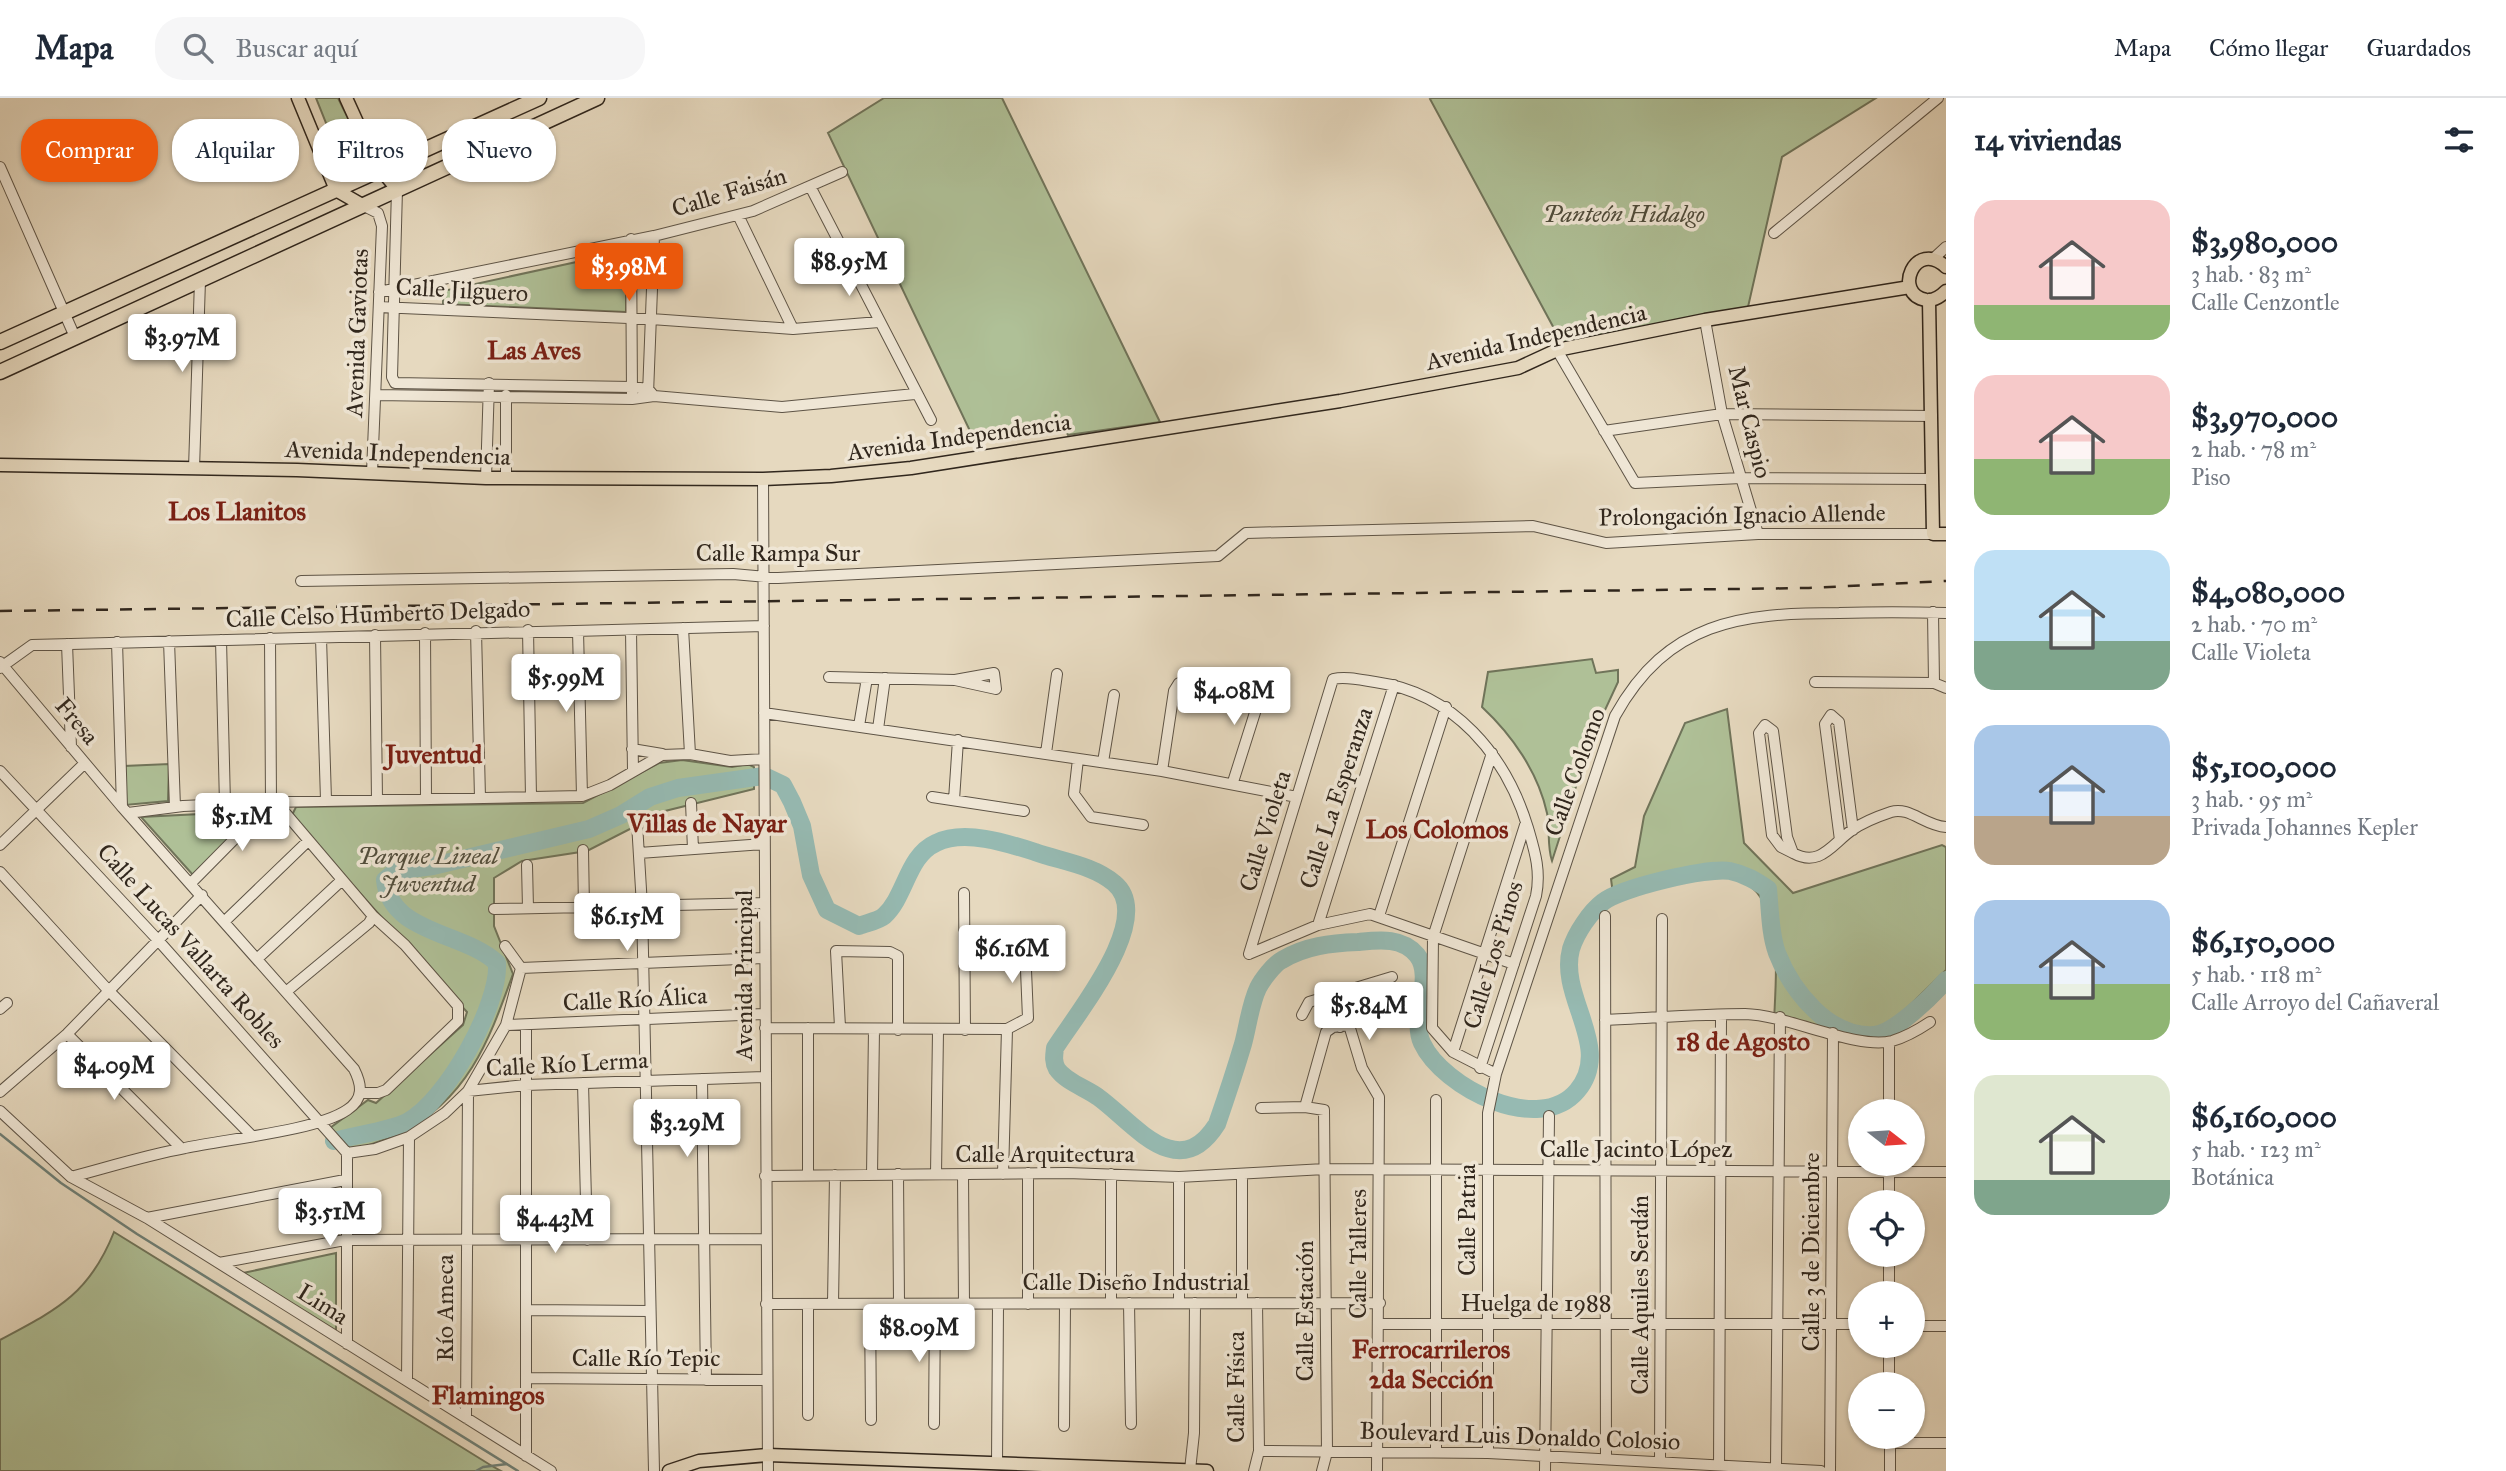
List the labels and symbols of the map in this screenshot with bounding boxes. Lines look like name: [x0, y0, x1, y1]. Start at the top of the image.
street label: Calle Faisán: [668, 160, 790, 224]
park label: Panteón Hidalgo: [1543, 199, 1705, 229]
pin: $8.95M: [792, 238, 906, 298]
pin: $3.98M: [572, 244, 686, 303]
street label: Avenida Gaviotas: [339, 248, 375, 419]
street label: Calle Jilguero: [395, 272, 529, 308]
street label: Avenida Independencia: [1422, 297, 1650, 377]
pin: $3.97M: [125, 314, 239, 374]
district label: Las Aves: [487, 334, 582, 366]
street label: Mar Caspio: [1722, 363, 1778, 481]
street label: Avenida Independencia: [844, 406, 1074, 468]
street label: Avenida Independencia: [284, 434, 512, 472]
district label: Los Llanitos: [168, 495, 307, 527]
street label: Prolongación Ignacio Allende: [1598, 497, 1886, 533]
street label: Calle Rampa Sur: [696, 538, 860, 568]
street label: Calle Celso Humberto Delgado: [225, 594, 531, 634]
pin: $5.99M: [509, 654, 623, 714]
pin: $4.08M: [1177, 668, 1291, 727]
street label: Fresa: [49, 691, 106, 752]
street label: Calle La Esperanza: [1293, 703, 1380, 892]
street label: Calle Colomo: [1538, 704, 1612, 840]
district label: Juventud: [383, 738, 483, 771]
street label: Calle Violeta: [1232, 766, 1298, 895]
pin: $5.1M: [193, 794, 291, 853]
district label: Villas de Nayar: [626, 807, 788, 839]
district label: Los Colomos: [1365, 813, 1509, 845]
street label: Calle Lucas Vallarta Robles: [91, 837, 291, 1055]
park label: Parque Lineal Juventud: [358, 841, 501, 899]
street label: Calle Los Pinos: [1456, 878, 1530, 1032]
street label: Avenida Principal: [729, 889, 759, 1061]
pin: $6.15M: [570, 894, 684, 953]
pin: $6.16M: [955, 926, 1069, 985]
street label: Calle Río Álica: [562, 980, 709, 1018]
pin: $5.84M: [1312, 982, 1426, 1042]
district label: 18 de Agosto: [1676, 1025, 1810, 1058]
pin: $4.09M: [57, 1042, 171, 1102]
street label: Calle Río Lerma: [485, 1045, 650, 1083]
north arrow: [1848, 1099, 1925, 1176]
pin: $3.29M: [630, 1100, 744, 1159]
street label: Calle Jacinto López: [1540, 1134, 1732, 1164]
street label: Calle Arquitectura: [955, 1139, 1136, 1169]
street label: Calle 3 de Diciembre: [1796, 1152, 1826, 1352]
street label: Calle Patria: [1452, 1163, 1482, 1276]
pin: $3.51M: [273, 1188, 387, 1248]
street label: Calle Talleres: [1343, 1189, 1373, 1319]
street label: Calle Aquiles Serdán: [1625, 1195, 1655, 1395]
pin: $4.43M: [498, 1196, 612, 1255]
street label: Calle Estación: [1290, 1240, 1320, 1382]
street label: Río Ameca: [430, 1253, 460, 1362]
street label: Calle Diseño Industrial: [1023, 1267, 1250, 1297]
street label: Lima: [292, 1277, 355, 1332]
street label: Huelga de 1988: [1460, 1288, 1612, 1318]
pin: $8.09M: [862, 1304, 976, 1364]
street label: Calle Física: [1221, 1330, 1251, 1443]
district label: Ferrocarrileros 2da Sección: [1352, 1333, 1511, 1395]
street label: Calle Río Tepic: [572, 1343, 720, 1373]
district label: Flamingos: [432, 1379, 545, 1412]
street label: Boulevard Luis Donaldo Colosio: [1359, 1415, 1681, 1457]

